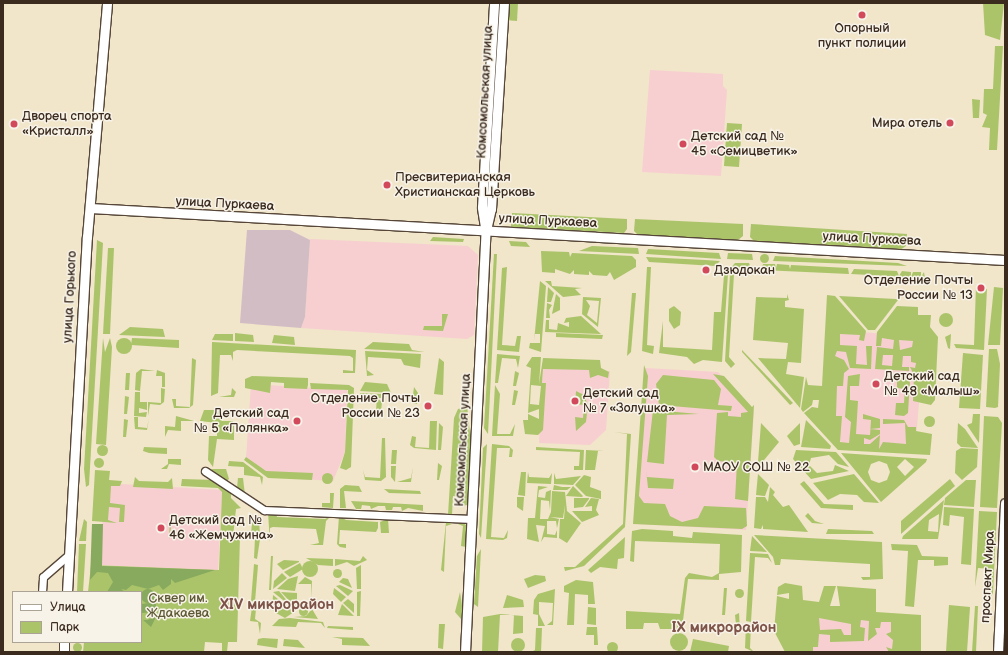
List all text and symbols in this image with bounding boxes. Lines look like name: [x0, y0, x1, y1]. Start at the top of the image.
marker: Опорный пункт полиции: [857, 10, 867, 20]
place label: Опорный пункт полиции: [818, 21, 906, 52]
street label: Комсомольская улица: [474, 25, 496, 159]
place label: Дворец спорта «Кристалл»: [22, 109, 112, 140]
place label: Мира отель: [872, 115, 942, 131]
marker: Мира отель: [945, 118, 955, 128]
marker: Дворец спорта «Кристалл»: [9, 119, 19, 129]
place label: Детский сад № 45 «Семицветик»: [691, 129, 798, 160]
marker: Детский сад № 45 «Семицветик»: [678, 139, 688, 149]
place label: Пресвитерианская Христианская Церковь: [395, 170, 535, 201]
marker: Пресвитерианская Христианская Церковь: [382, 180, 392, 190]
street label: улица Пуркаева: [175, 194, 275, 214]
street label: улица Пуркаева: [498, 211, 598, 231]
street label: улица Пуркаева: [822, 229, 922, 249]
street label: улица Горького: [60, 251, 80, 343]
place label: Дзюдокан: [714, 262, 775, 278]
marker: Дзюдокан: [701, 265, 711, 275]
place label: Отделение Почты России № 13: [864, 273, 973, 304]
marker: Отделение Почты России № 13: [976, 283, 986, 293]
place label: Детский сад № 48 «Малыш»: [884, 369, 980, 400]
street label: Комсомольская улица: [452, 373, 474, 507]
marker: Детский сад № 48 «Малыш»: [871, 379, 881, 389]
place label: Детский сад № 7 «Золушка»: [583, 386, 677, 417]
place label: Отделение Почты России № 23: [311, 391, 420, 422]
marker: Детский сад № 7 «Золушка»: [570, 396, 580, 406]
marker: Отделение Почты России № 23: [423, 401, 433, 411]
place label: Детский сад № 5 «Полянка»: [194, 406, 289, 437]
marker: Детский сад № 5 «Полянка»: [292, 416, 302, 426]
place label: МАОУ СОШ № 22: [703, 459, 810, 475]
marker: МАОУ СОШ № 22: [690, 462, 700, 472]
place label: Детский сад № 46 «Жемчужина»: [169, 513, 274, 544]
marker: Детский сад № 46 «Жемчужина»: [156, 523, 166, 533]
street label: проспект Мира: [978, 530, 998, 624]
legend: [12, 591, 142, 643]
park label: Сквер им. Ждакаева: [146, 591, 210, 622]
district label: XIV микрорайон: [220, 596, 334, 614]
text: Улица: [50, 600, 86, 615]
district label: IX микрорайон: [672, 619, 776, 637]
text: Парк: [50, 620, 79, 635]

